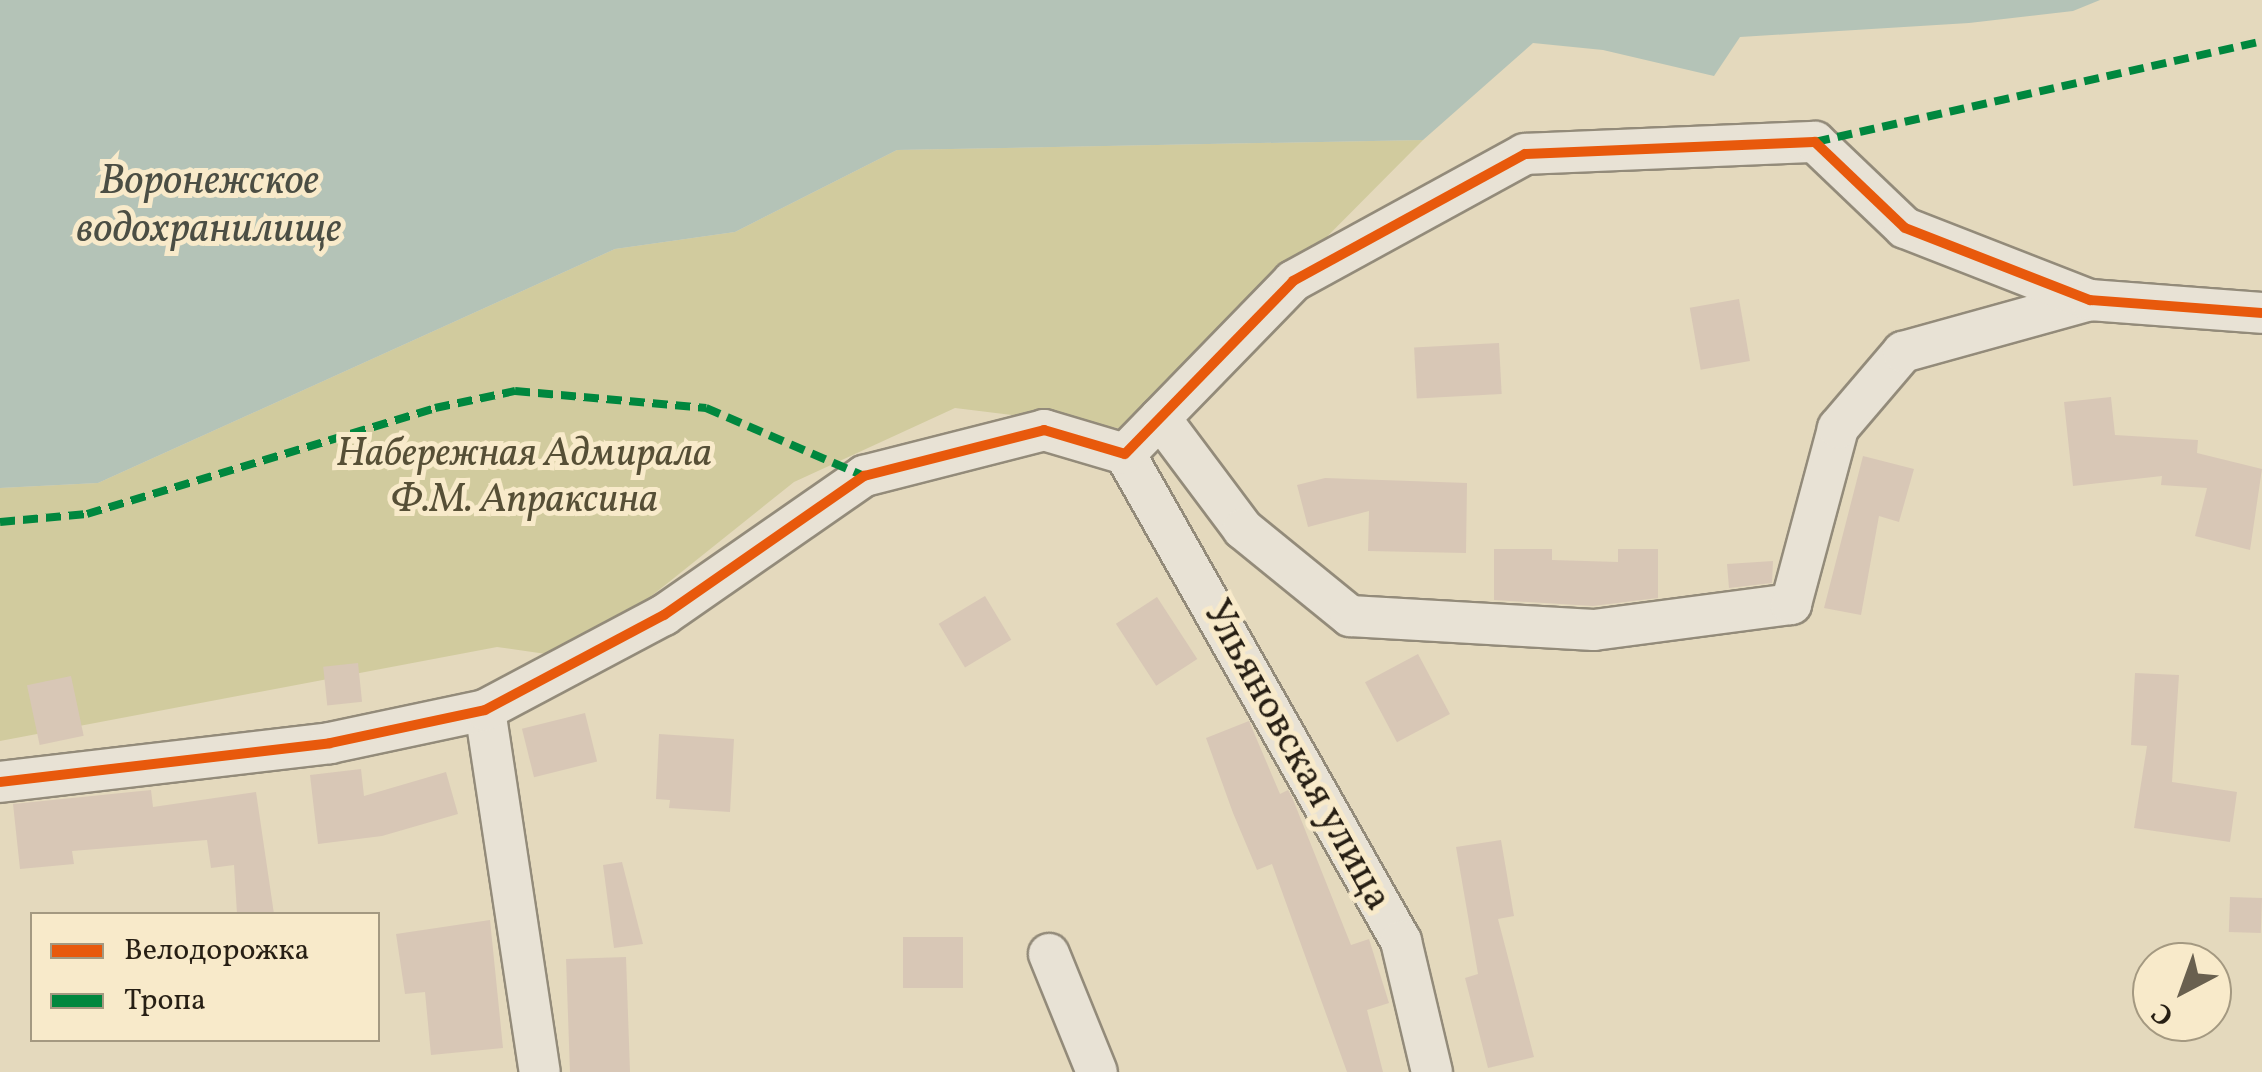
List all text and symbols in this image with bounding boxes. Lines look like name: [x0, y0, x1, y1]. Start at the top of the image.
water label: Воронежское водохранилище: [77, 158, 341, 256]
park label: Набережная Адмирала Ф.М. Апраксина: [336, 431, 712, 525]
street label: Ульяновская улица: [1191, 592, 1401, 920]
legend: [30, 912, 380, 1042]
text: Велодорожка: [124, 930, 310, 972]
north arrow: [2132, 942, 2232, 1042]
text: Тропа: [124, 980, 206, 1022]
text: С: [2144, 993, 2183, 1034]

